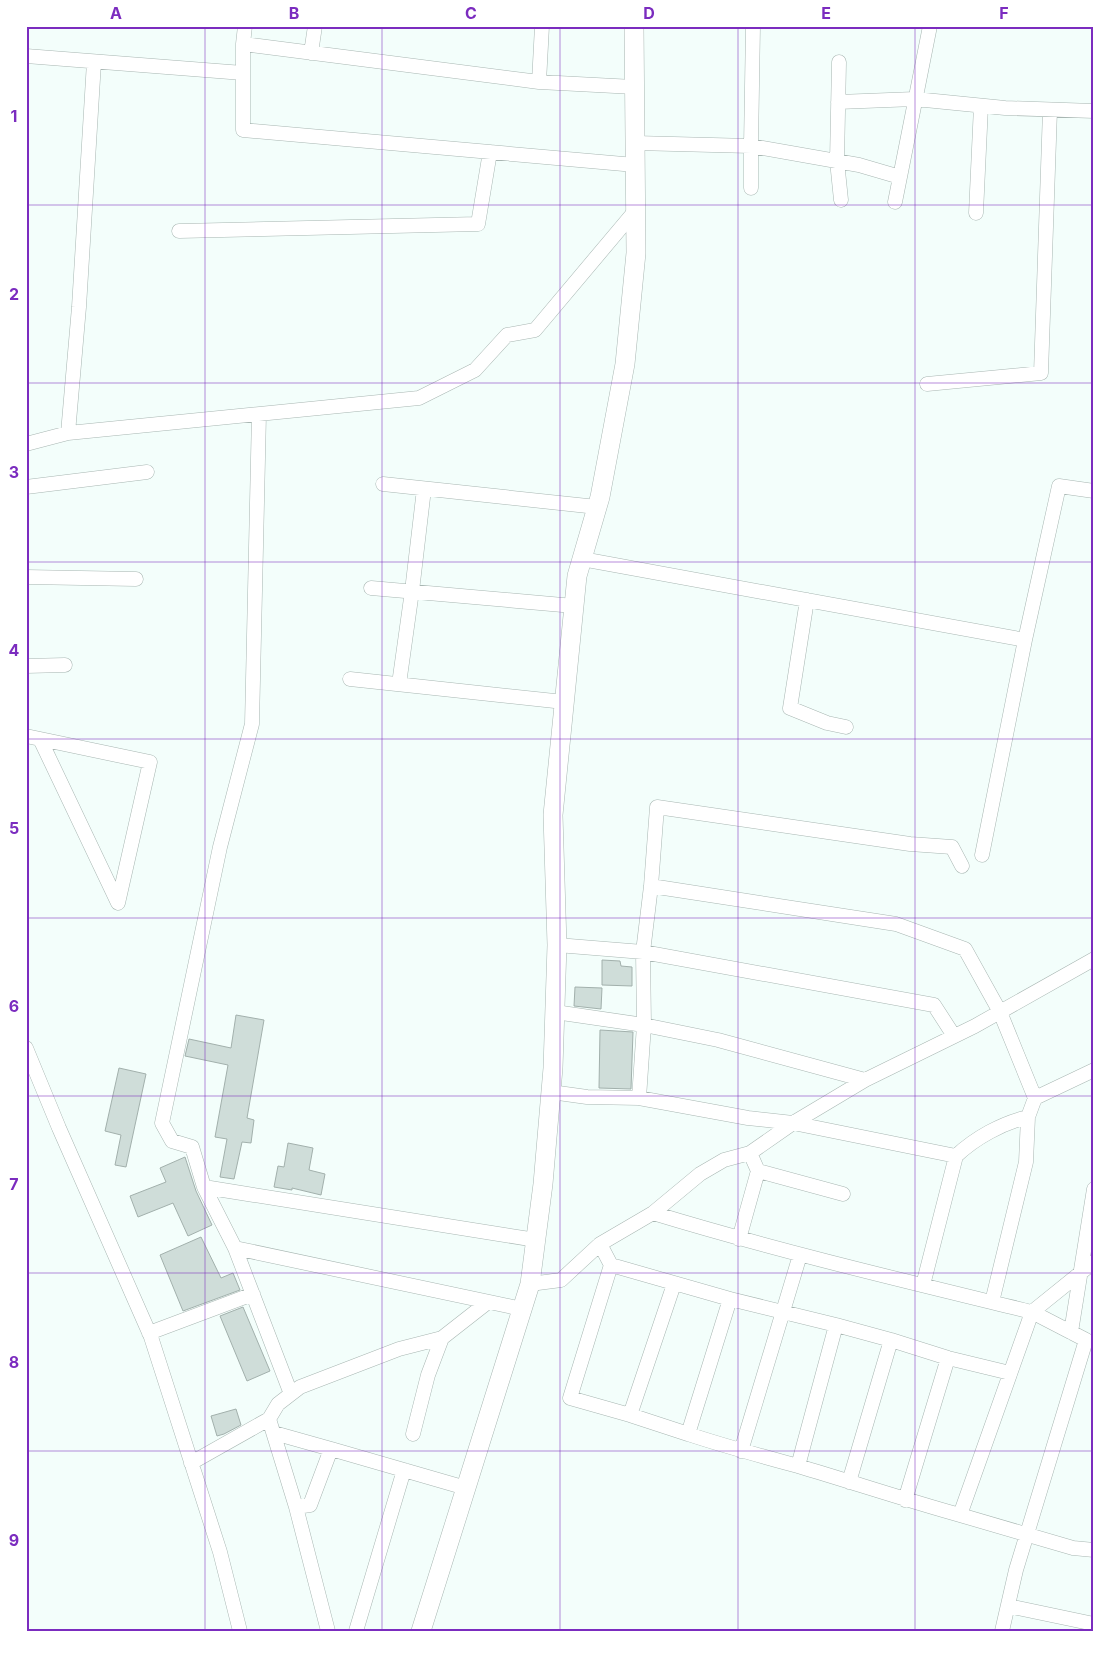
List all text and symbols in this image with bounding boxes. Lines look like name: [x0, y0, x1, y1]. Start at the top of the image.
text: A: [110, 3, 122, 23]
text: B: [289, 3, 299, 23]
text: C: [465, 3, 477, 23]
text: D: [643, 3, 655, 23]
text: E: [821, 3, 831, 23]
text: F: [999, 3, 1009, 23]
text: 1: [11, 106, 17, 126]
text: 2: [9, 284, 19, 304]
text: 3: [9, 462, 19, 482]
text: 4: [9, 640, 20, 660]
text: 5: [9, 818, 19, 838]
text: 6: [9, 996, 19, 1016]
text: 7: [9, 1174, 19, 1194]
text: 8: [9, 1352, 19, 1372]
text: 9: [9, 1530, 19, 1550]

